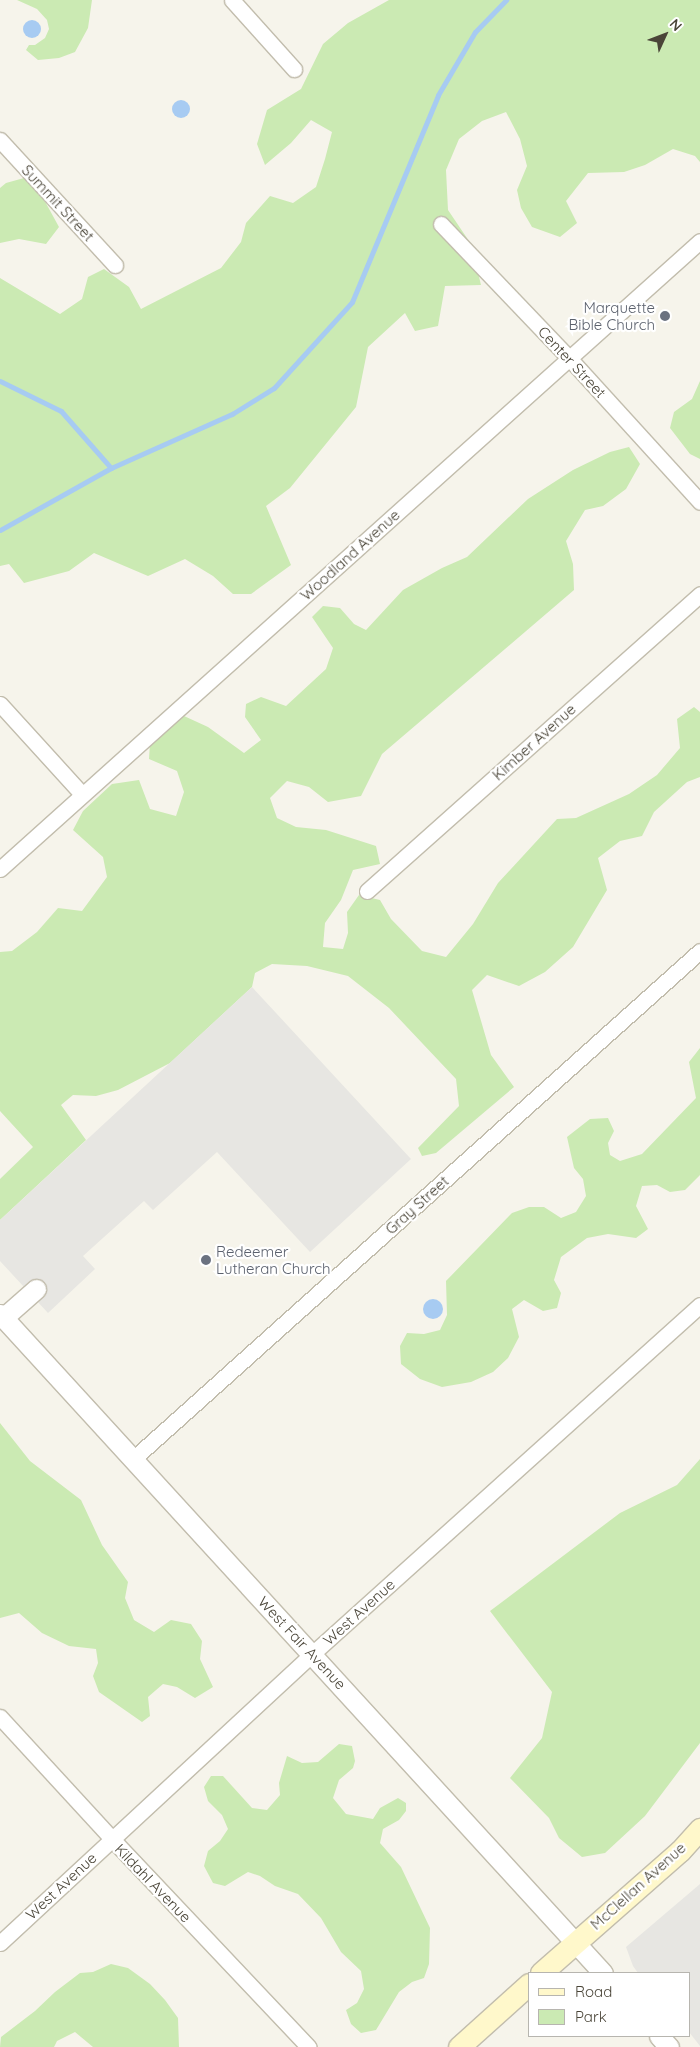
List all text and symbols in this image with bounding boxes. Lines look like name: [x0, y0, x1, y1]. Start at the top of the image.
north arrow: [640, 10, 690, 60]
text: N: [666, 15, 686, 35]
street label: Summit Street: [18, 161, 98, 245]
place label: Marquette Bible Church: [568, 298, 655, 333]
marker: Marquette Bible Church: [659, 310, 671, 322]
street label: Center Street: [534, 322, 610, 402]
street label: Woodland Avenue: [297, 506, 403, 604]
street label: Kimber Avenue: [489, 700, 579, 784]
street label: Gray Street: [382, 1172, 452, 1238]
place label: Redeemer Lutheran Church: [216, 1242, 331, 1277]
marker: Redeemer Lutheran Church: [200, 1254, 212, 1266]
street label: West Avenue: [319, 1575, 399, 1649]
street label: West Fair Avenue: [254, 1593, 350, 1693]
street label: McClellan Avenue: [587, 1839, 689, 1933]
street label: Kildahl Avenue: [111, 1840, 195, 1926]
street label: West Avenue: [22, 1849, 100, 1923]
legend: [528, 1972, 690, 2037]
text: Road: [575, 1982, 612, 2001]
text: Park: [575, 2007, 607, 2026]

